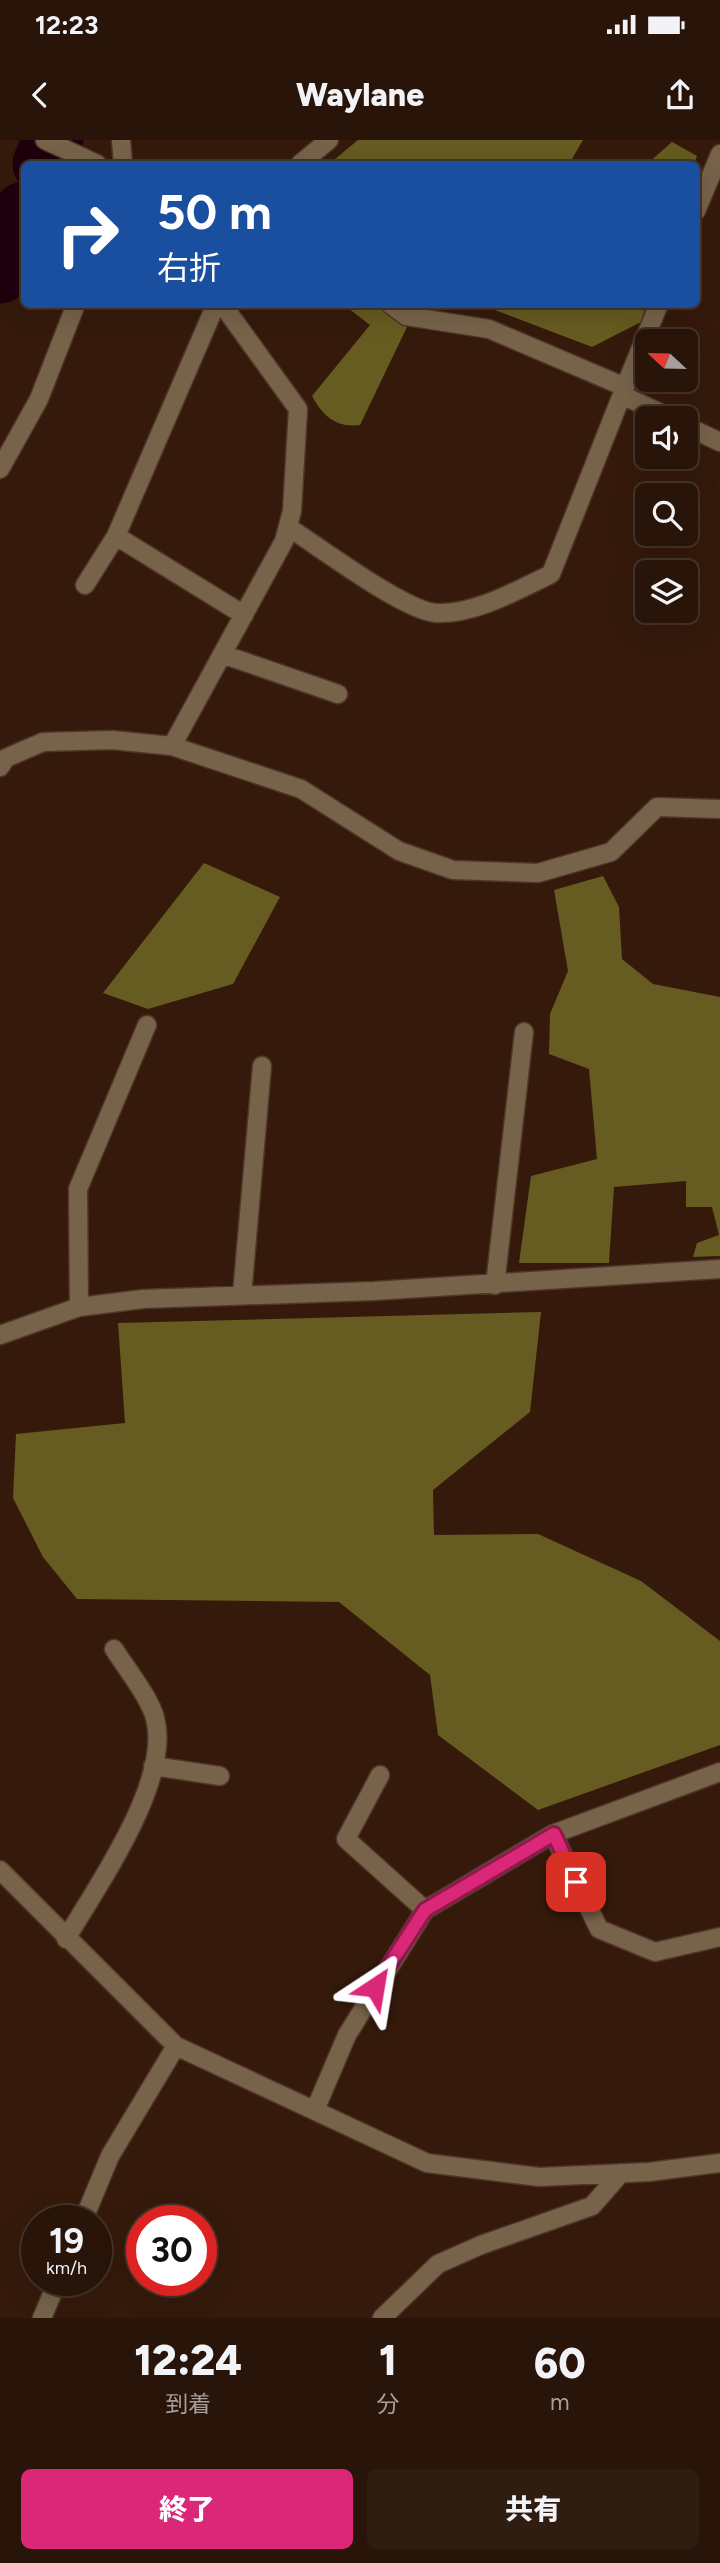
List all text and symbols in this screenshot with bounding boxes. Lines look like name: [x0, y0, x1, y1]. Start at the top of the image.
text: 12:23: [35, 9, 98, 41]
icon: back: [21, 76, 59, 114]
text: Waylane: [296, 76, 424, 114]
icon: share: [661, 76, 699, 114]
text: 50 m: [157, 182, 272, 241]
icon: right: [42, 189, 133, 280]
text: 右折: [157, 249, 221, 287]
north arrow: [635, 329, 698, 392]
map controls: [635, 329, 698, 623]
button: sound: [635, 406, 698, 469]
button: search: [635, 483, 698, 546]
button: layers: [635, 560, 698, 623]
pin: [546, 1852, 606, 1912]
icon: arrive: [557, 1863, 595, 1901]
position arrow: [338, 1950, 412, 2024]
speed limit sign: 30: [126, 2205, 217, 2296]
text: 19: [49, 2220, 84, 2262]
text: km/h: [46, 2257, 87, 2279]
text: 12:24: [134, 2335, 242, 2386]
text: 1: [379, 2335, 397, 2386]
text: 60: [534, 2338, 586, 2389]
text: m: [550, 2388, 569, 2416]
text: 到着: [165, 2390, 211, 2418]
text: 分: [376, 2390, 399, 2418]
button: 終了: [21, 2469, 353, 2549]
button: 共有: [367, 2469, 699, 2549]

